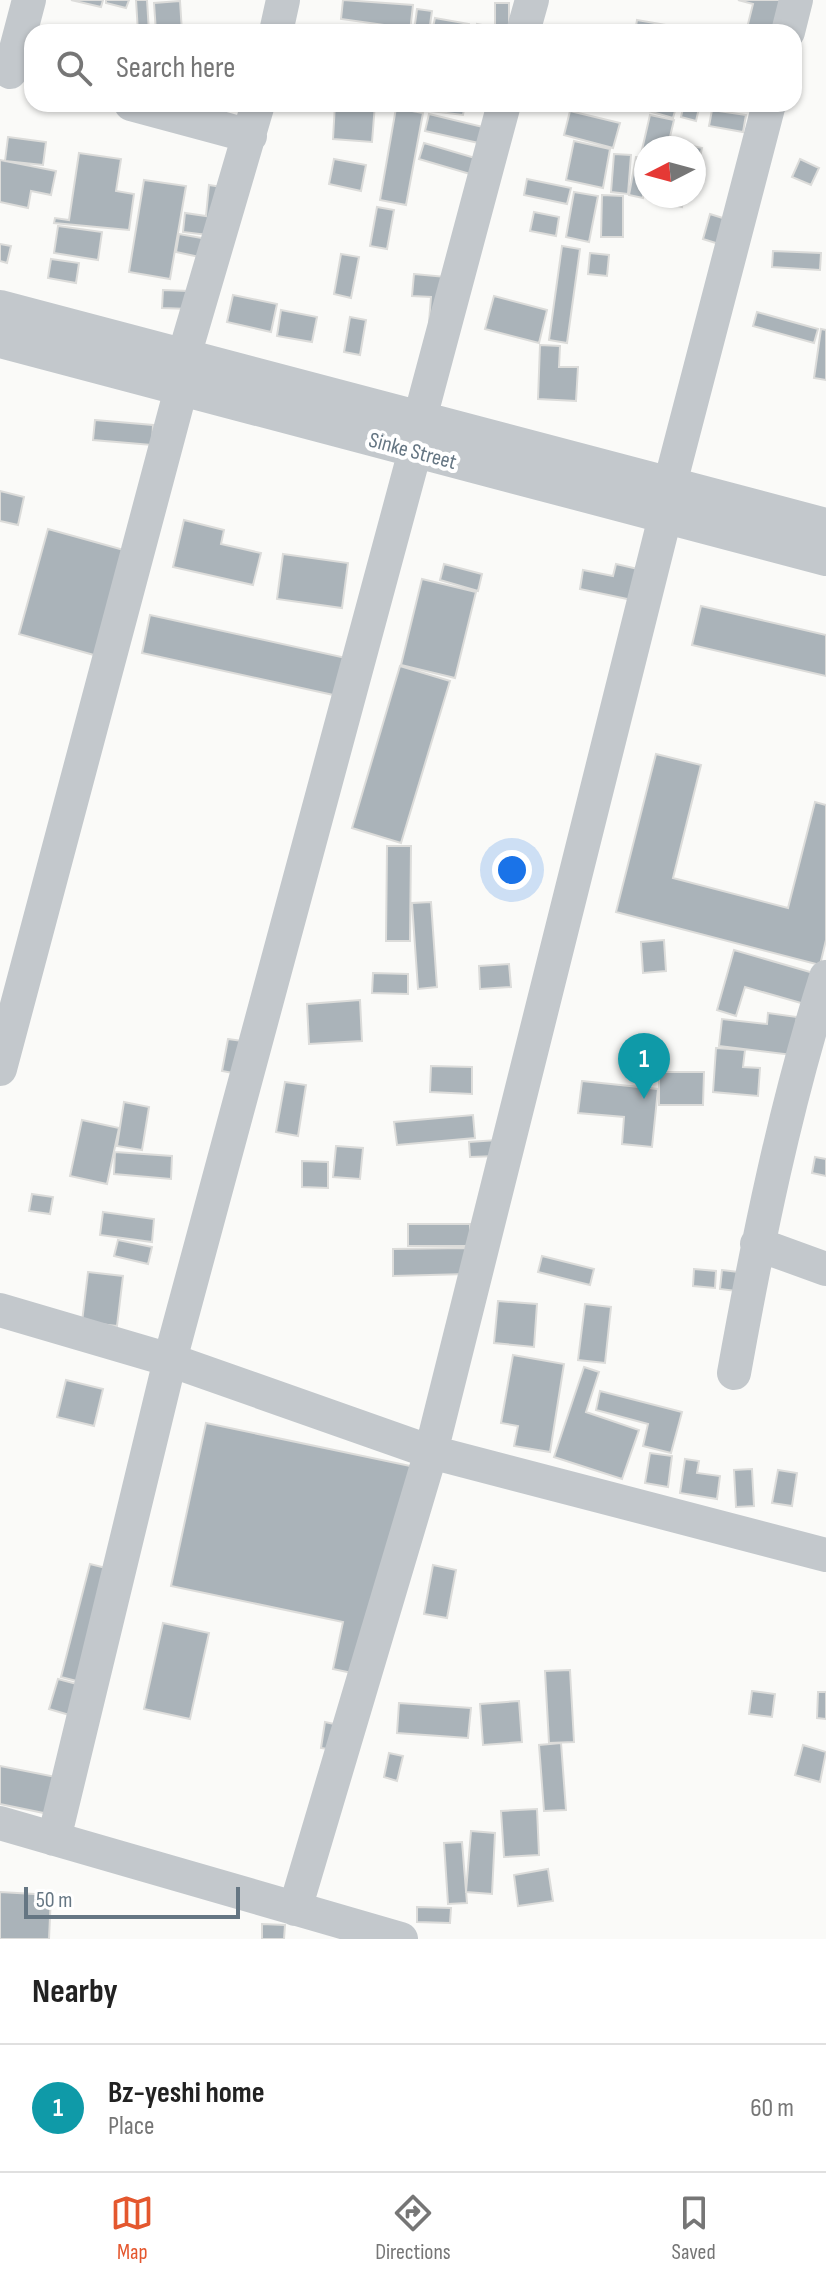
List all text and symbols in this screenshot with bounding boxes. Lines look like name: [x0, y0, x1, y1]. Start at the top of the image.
search box: [24, 24, 802, 112]
icon: search: [52, 46, 96, 90]
text: Search here: [116, 50, 235, 86]
north arrow: [634, 136, 706, 208]
street label: Sinke Street: [366, 427, 460, 476]
your location: [492, 850, 532, 890]
pin: 1: [618, 1033, 670, 1099]
scale bar: [24, 1883, 240, 1919]
text: 50 m: [36, 1887, 72, 1914]
text: Nearby: [32, 1971, 118, 2012]
text: Bz-yeshi home: [108, 2075, 265, 2111]
text: 1: [53, 2093, 63, 2124]
text: 60 m: [750, 2093, 794, 2124]
text: Place: [108, 2111, 155, 2142]
tab: Map: [110, 2191, 154, 2266]
tab: Directions: [375, 2191, 451, 2266]
tab: Saved: [672, 2191, 716, 2266]

